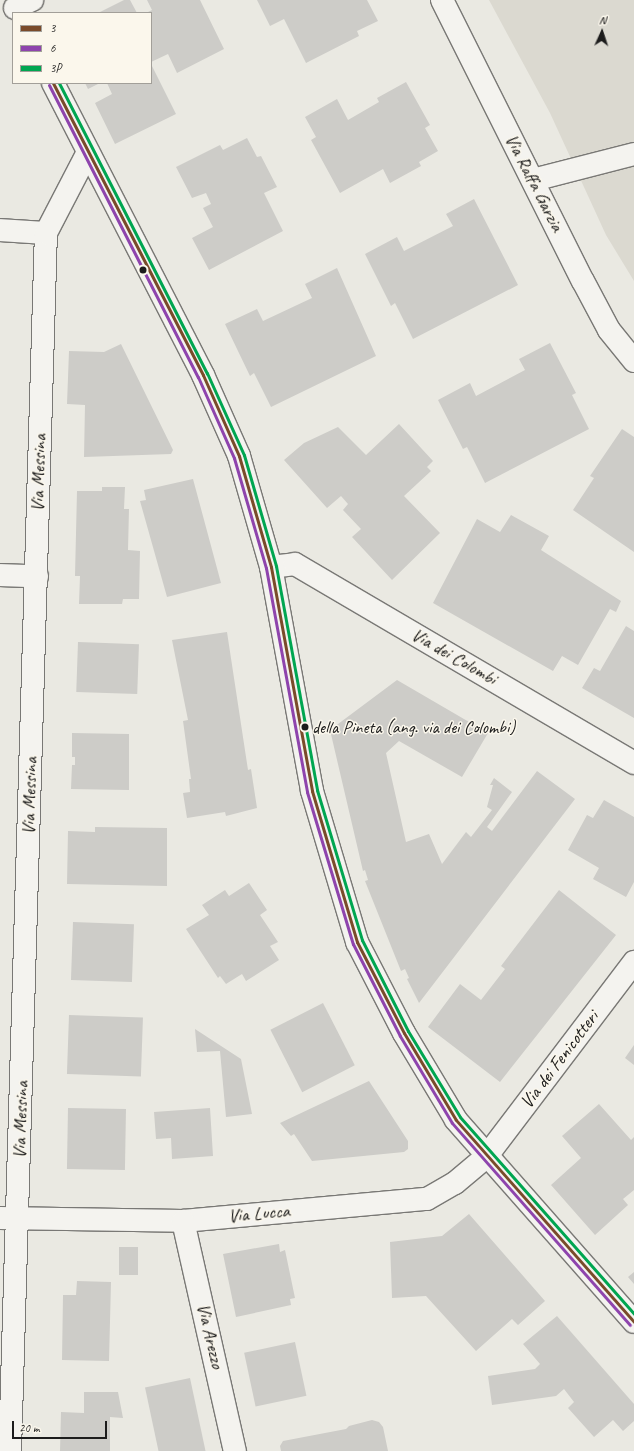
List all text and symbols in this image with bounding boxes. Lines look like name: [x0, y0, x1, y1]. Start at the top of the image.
legend: [12, 12, 152, 84]
north arrow: [582, 12, 622, 52]
text: N: [599, 13, 606, 27]
text: 3: [50, 20, 55, 36]
text: 6: [50, 40, 55, 56]
text: 3P: [50, 60, 61, 76]
street label: Via Raffa Garzia: [500, 130, 568, 236]
unlabelled marker: [138, 265, 148, 275]
street label: Via Messina: [26, 434, 52, 512]
street label: Via dei Colombi: [407, 623, 501, 691]
place label: della Pineta (ang. via dei Colombi): [312, 716, 516, 738]
marker: della Pineta (ang. via dei Colombi): [300, 722, 310, 732]
street label: Via Messina: [17, 757, 43, 835]
street label: Via dei Fenicotteri: [516, 1007, 604, 1113]
street label: Via Messina: [8, 1081, 34, 1159]
street label: Via Lucca: [228, 1200, 290, 1228]
street label: Via Arezzo: [191, 1301, 229, 1371]
scale bar: [14, 1413, 109, 1439]
text: 20 m: [19, 1420, 39, 1436]

